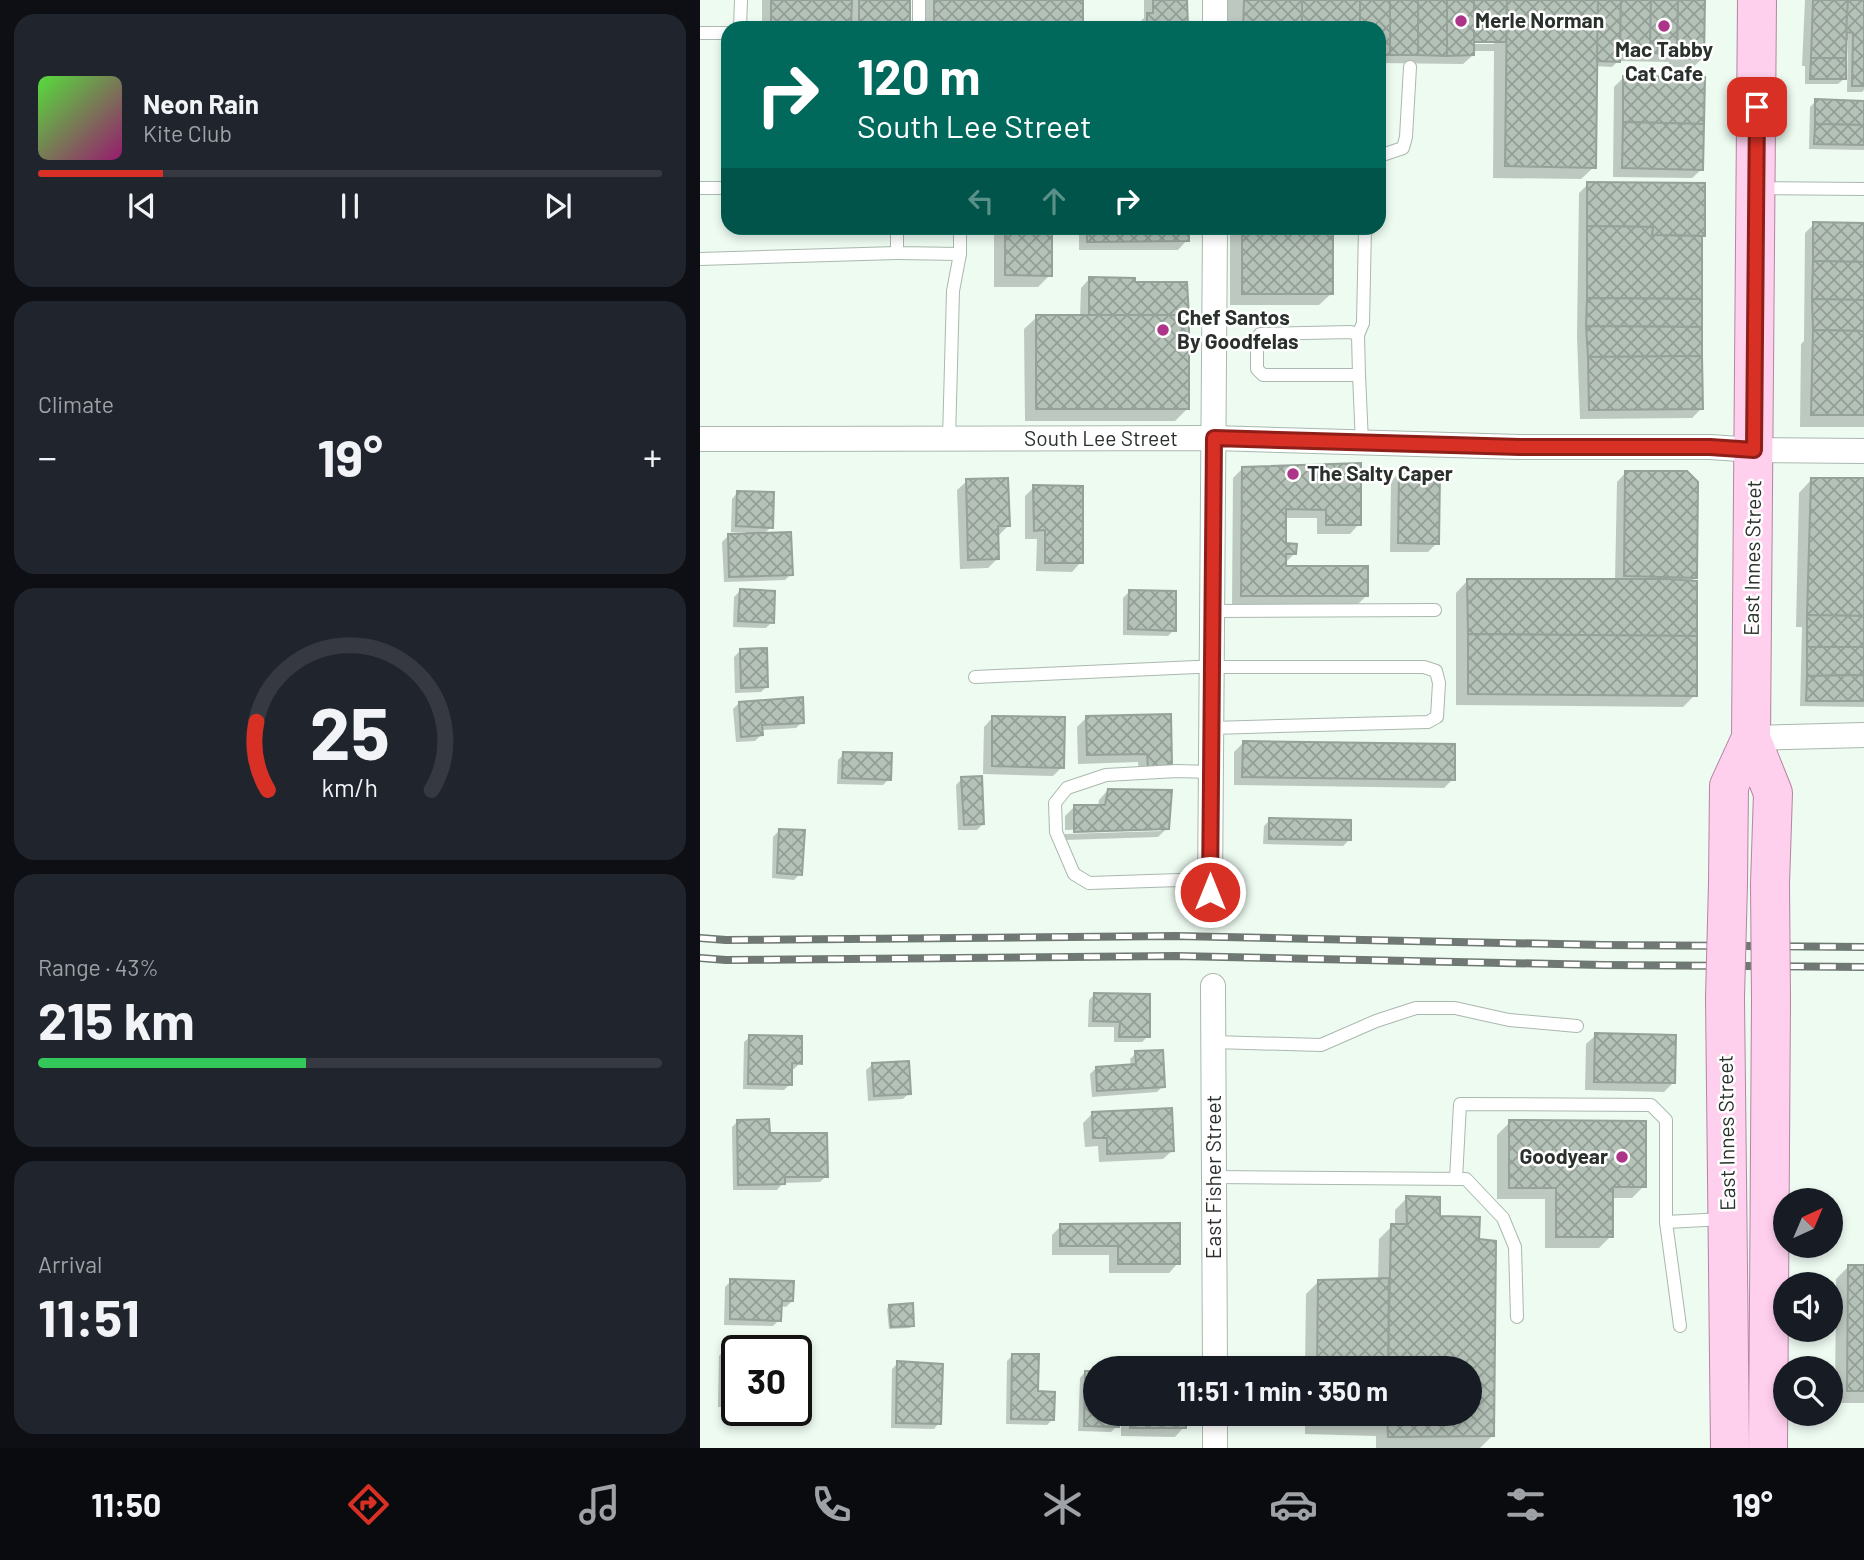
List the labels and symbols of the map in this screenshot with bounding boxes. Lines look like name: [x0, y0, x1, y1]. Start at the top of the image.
place label: Merle Norman: [1475, 7, 1604, 32]
marker: Merle Norman: [1453, 13, 1469, 29]
marker: Mac Tabby Cat Cafe: [1656, 18, 1672, 34]
place label: Mac Tabby Cat Cafe: [1615, 36, 1713, 85]
pin: [1727, 77, 1787, 137]
place label: Chef Santos By Goodfelas: [1177, 304, 1299, 353]
marker: Chef Santos By Goodfelas: [1155, 322, 1171, 338]
street label: South Lee Street: [1024, 425, 1178, 450]
place label: The Salty Caper: [1307, 460, 1453, 485]
marker: The Salty Caper: [1285, 466, 1301, 482]
street label: East Innes Street: [1738, 480, 1765, 636]
position arrow: [1173, 855, 1247, 929]
street label: East Innes Street: [1712, 1055, 1739, 1211]
street label: East Fisher Street: [1200, 1095, 1225, 1259]
place label: Goodyear: [1520, 1143, 1608, 1168]
marker: Goodyear: [1614, 1149, 1630, 1165]
north arrow: [1773, 1188, 1843, 1258]
speed limit sign: 30: [721, 1335, 812, 1426]

